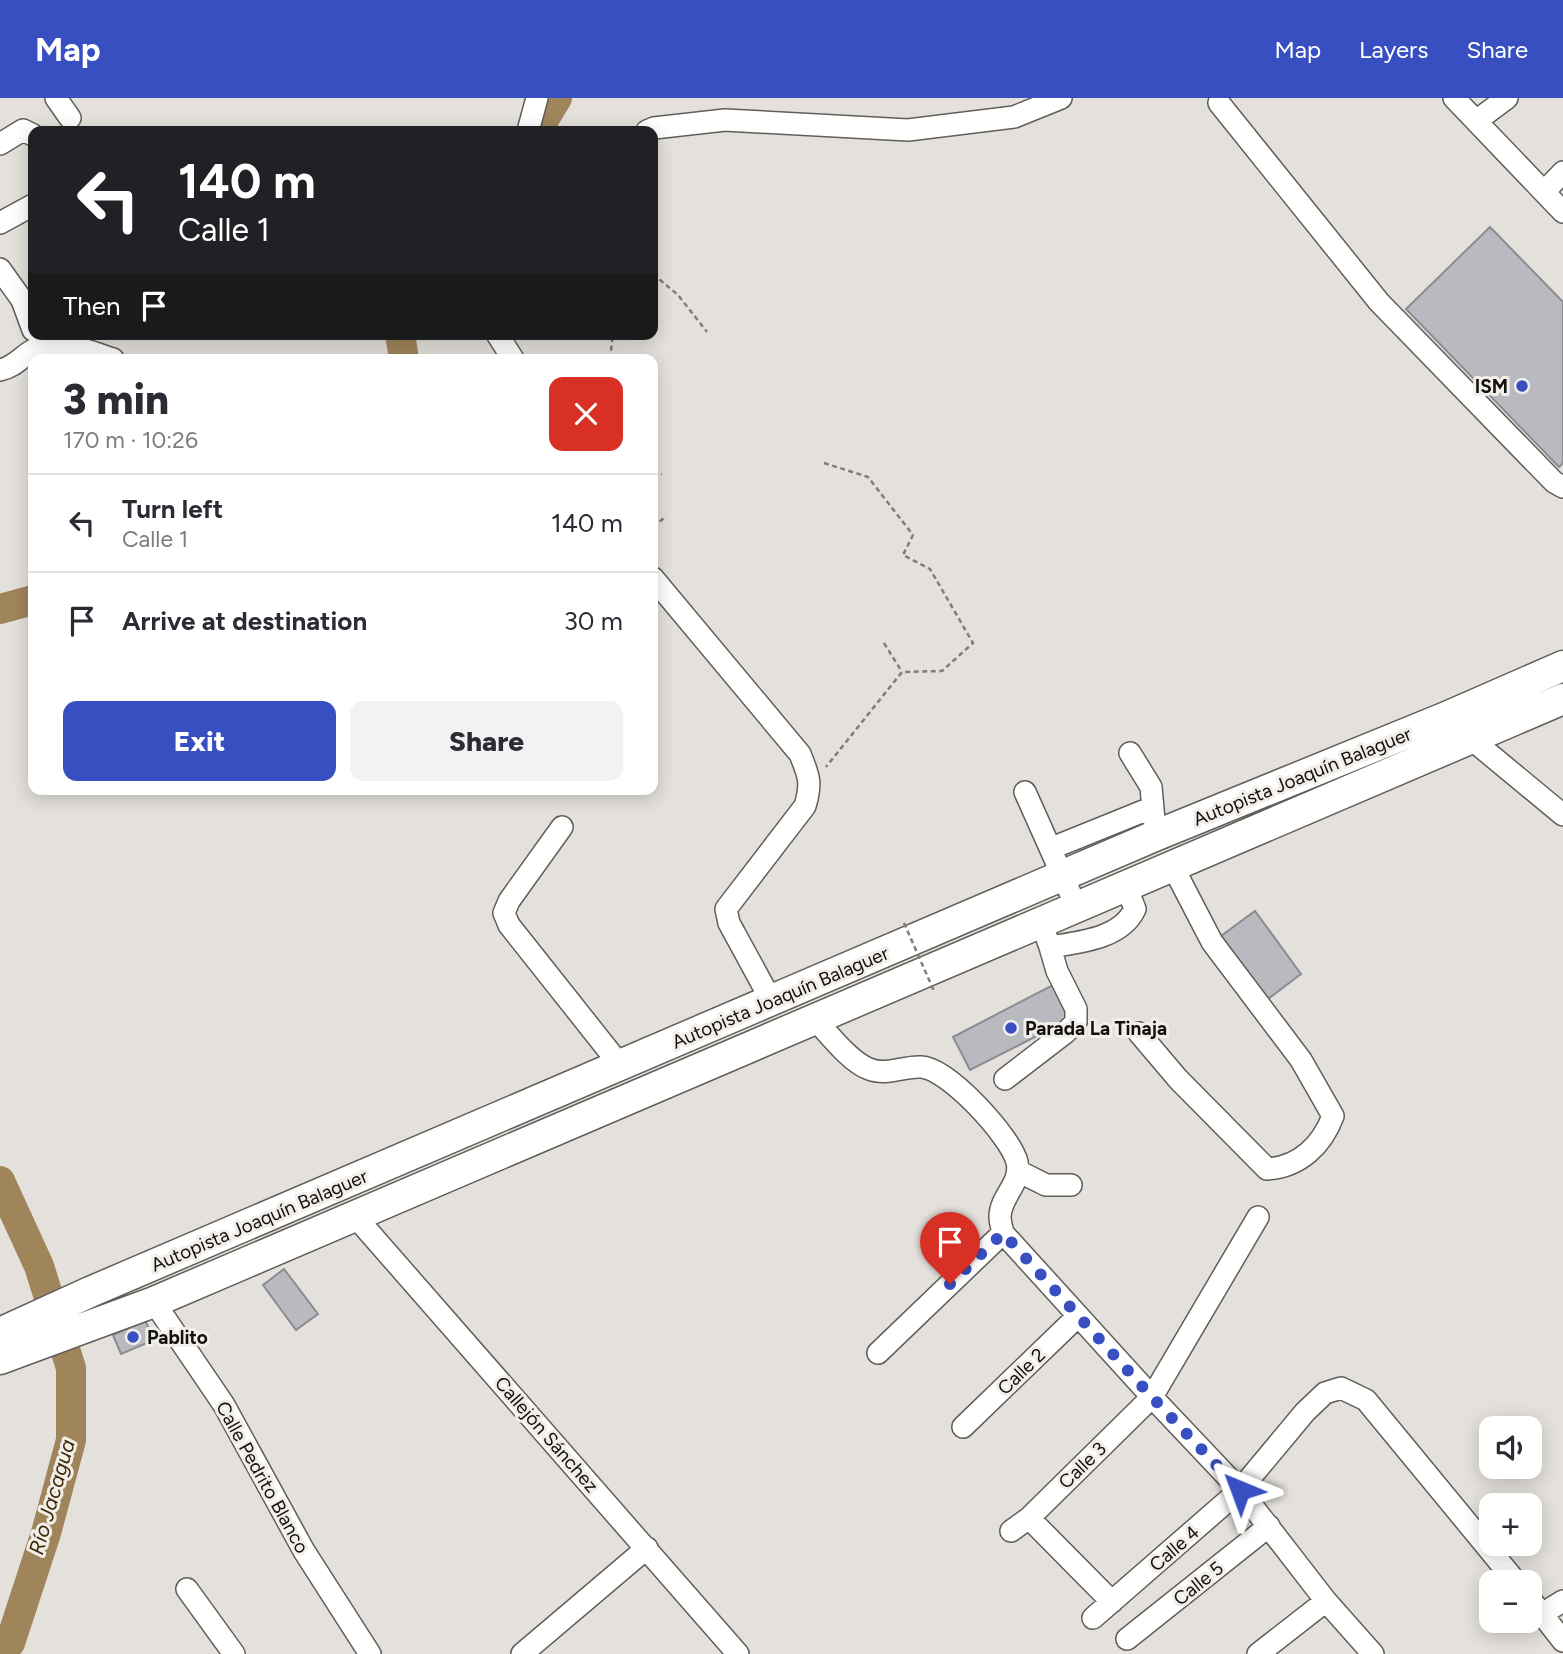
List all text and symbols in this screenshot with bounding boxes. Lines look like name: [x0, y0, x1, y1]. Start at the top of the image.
text: Map: [35, 30, 101, 69]
text: Map: [1274, 35, 1321, 64]
text: Layers: [1359, 35, 1428, 64]
text: Share: [1466, 35, 1528, 64]
text: 140 m: [178, 151, 316, 210]
icon: left: [63, 154, 154, 245]
text: Calle 1: [178, 211, 270, 249]
icon: arrive: [135, 287, 173, 325]
text: Then: [63, 290, 121, 322]
text: 3 min: [63, 374, 169, 425]
place label: ISM: [1475, 375, 1508, 398]
button: close: [549, 377, 623, 451]
marker: ISM: [1514, 378, 1530, 394]
text: 170 m · 10:26: [63, 426, 198, 454]
text: Turn left: [122, 493, 223, 525]
icon: left: [63, 504, 101, 542]
text: 140 m: [551, 507, 623, 539]
text: Calle 1: [122, 525, 188, 553]
icon: arrive: [63, 602, 101, 640]
text: Arrive at destination: [122, 605, 367, 637]
text: 30 m: [564, 605, 623, 637]
button: Exit: [63, 701, 336, 781]
button: Share: [350, 701, 623, 781]
street label: Autopista Joaquín Balaguer: [1190, 722, 1415, 831]
street label: Autopista Joaquín Balaguer: [668, 941, 893, 1054]
place label: Parada La Tinaja: [1025, 1017, 1167, 1040]
marker: Parada La Tinaja: [1003, 1020, 1019, 1036]
street label: Autopista Joaquín Balaguer: [147, 1164, 372, 1277]
pin: [920, 1212, 980, 1284]
icon: arrive: [931, 1223, 969, 1261]
place label: Pablito: [147, 1326, 208, 1349]
marker: Pablito: [125, 1329, 141, 1345]
street label: Calle 2: [993, 1343, 1050, 1400]
street label: Callejón Sánchez: [490, 1372, 603, 1497]
street label: Calle Pedrito Blanco: [211, 1397, 314, 1557]
map controls: [1479, 1416, 1542, 1633]
button: sound: [1479, 1416, 1542, 1479]
water label: Río Jacagua: [23, 1436, 80, 1557]
street label: Calle 3: [1054, 1437, 1111, 1493]
position arrow: [1203, 1453, 1277, 1527]
button: +: [1479, 1493, 1542, 1556]
street label: Calle 4: [1145, 1520, 1204, 1576]
street label: Calle 5: [1169, 1556, 1228, 1610]
button: −: [1479, 1570, 1542, 1633]

